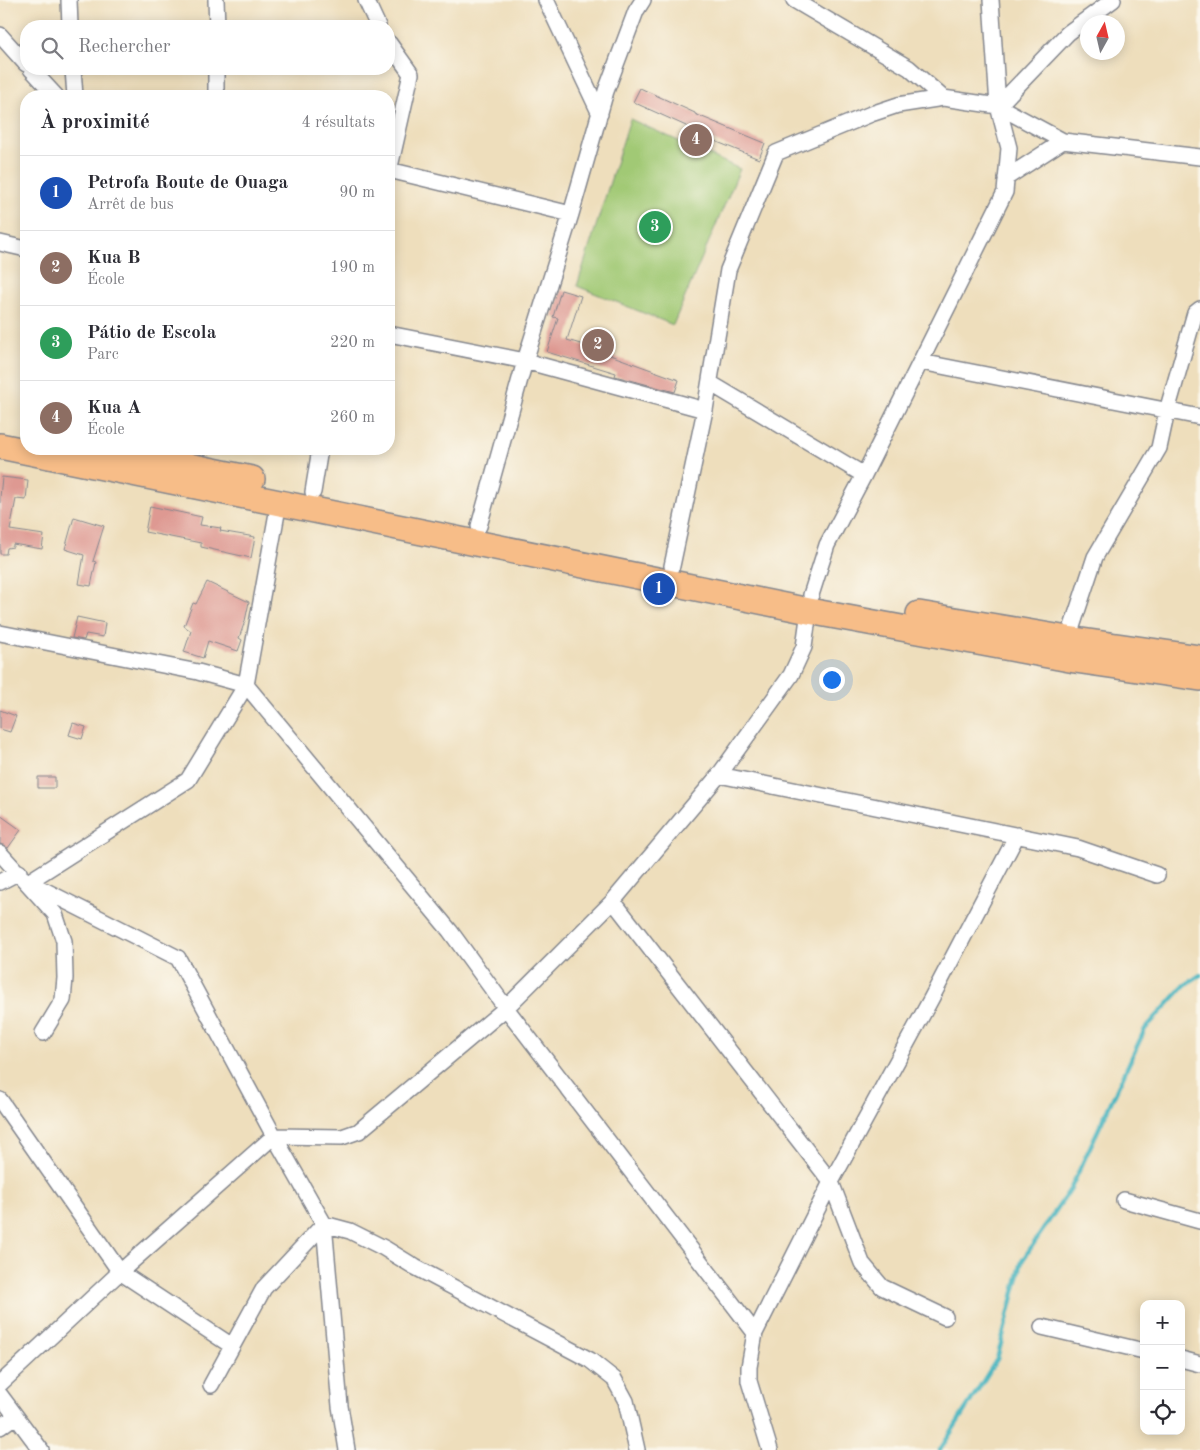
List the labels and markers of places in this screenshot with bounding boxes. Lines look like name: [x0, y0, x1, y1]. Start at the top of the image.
pin: 4: [680, 121, 712, 159]
pin: 3: [639, 208, 671, 246]
pin: 2: [582, 326, 614, 364]
pin: 1: [643, 570, 675, 608]

